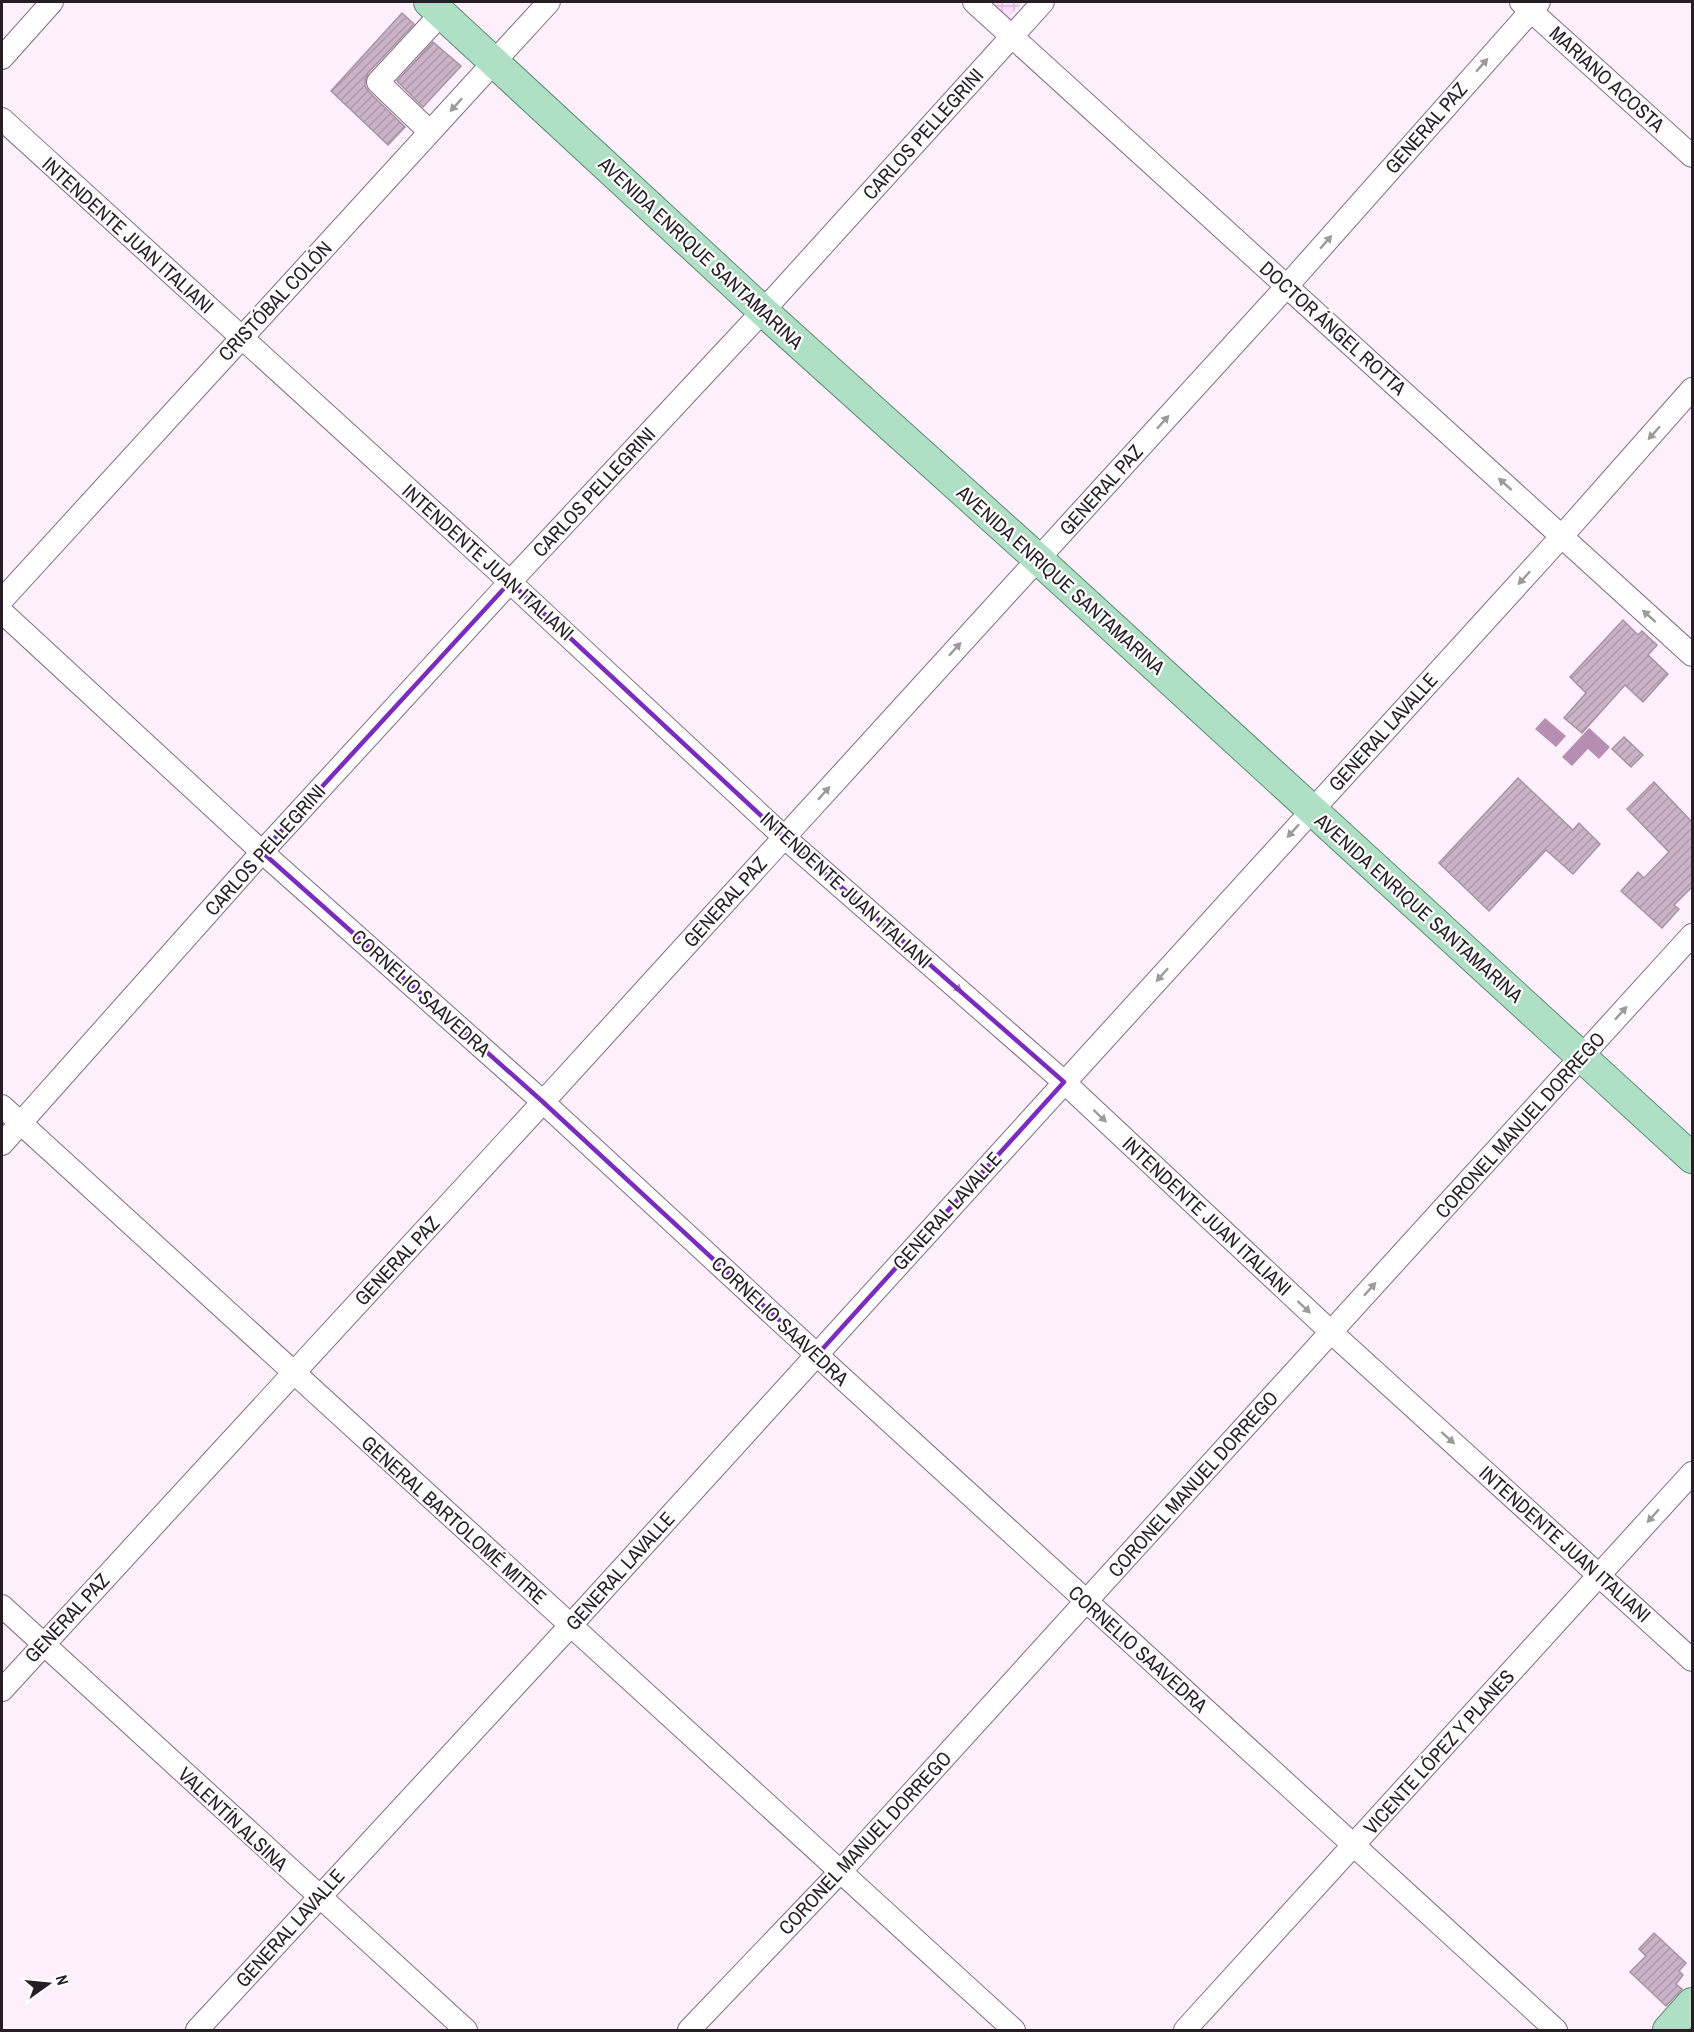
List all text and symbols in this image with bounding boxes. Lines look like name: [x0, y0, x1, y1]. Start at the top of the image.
street label: MARIANO ACOSTA: [1544, 20, 1671, 138]
one-way arrow: [1476, 57, 1489, 73]
street label: CARLOS PELLEGRINI: [856, 62, 989, 205]
street label: GENERAL PAZ: [1378, 76, 1473, 179]
one-way arrow: [449, 97, 463, 112]
street label: INTENDENTE JUAN ITALIANI: [37, 150, 220, 319]
street label: AVENIDA ENRIQUE SANTAMARINA: [592, 150, 810, 355]
street label: CRISTÓBAL COLÓN: [212, 235, 337, 367]
one-way arrow: [1319, 235, 1332, 250]
street label: DOCTOR ÁNGEL ROTTA: [1254, 255, 1412, 401]
one-way arrow: [1155, 416, 1169, 430]
street label: CARLOS PELLEGRINI: [526, 421, 661, 563]
one-way arrow: [1647, 425, 1661, 440]
street label: GENERAL PAZ: [1053, 439, 1148, 541]
street label: INTENDENTE JUAN ITALIANI: [397, 477, 580, 646]
street label: AVENIDA ENRIQUE SANTAMARINA: [951, 478, 1171, 680]
one-way arrow: [1498, 478, 1512, 492]
one-way arrow: [1517, 571, 1531, 585]
one-way arrow: [1642, 610, 1657, 623]
one-way arrow: [948, 642, 962, 657]
street label: GENERAL LAVALLE: [1322, 667, 1443, 797]
street label: CARLOS PELLEGRINI: [198, 778, 331, 921]
one-way arrow: [817, 786, 831, 801]
street label: INTENDENTE JUAN ITALIANI: [755, 805, 938, 974]
street label: AVENIDA ENRIQUE SANTAMARINA: [1309, 806, 1529, 1008]
one-way arrow: [1287, 823, 1300, 838]
street label: GENERAL PAZ: [677, 851, 772, 953]
street label: CORNELIO SAAVEDRA: [346, 923, 497, 1062]
one-way arrow: [1155, 967, 1169, 982]
one-way arrow: [947, 979, 962, 993]
one-way arrow: [1614, 1006, 1627, 1021]
street label: CORONEL MANUEL DORREGO: [1429, 1026, 1611, 1224]
one-way arrow: [1092, 1109, 1107, 1122]
street label: INTENDENTE JUAN ITALIANI: [1117, 1130, 1298, 1301]
street label: GENERAL LAVALLE: [886, 1146, 1007, 1276]
street label: GENERAL PAZ: [348, 1210, 445, 1311]
street label: CORNELIO SAAVEDRA: [706, 1250, 855, 1391]
one-way arrow: [1363, 1282, 1376, 1297]
one-way arrow: [1296, 1299, 1310, 1313]
street label: CORONEL MANUEL DORREGO: [1102, 1385, 1284, 1583]
street label: GENERAL BARTOLOMÉ MITRE: [356, 1429, 553, 1610]
one-way arrow: [1440, 1431, 1455, 1445]
street label: INTENDENTE JUAN ITALIANI: [1474, 1459, 1657, 1628]
street label: GENERAL LAVALLE: [559, 1506, 680, 1636]
one-way arrow: [1647, 1508, 1660, 1523]
street label: GENERAL PAZ: [18, 1567, 115, 1668]
street label: CORNELIO SAAVEDRA: [1063, 1579, 1214, 1718]
street label: VICENTE LÓPEZ Y PLANES: [1357, 1663, 1520, 1840]
street label: CORONEL MANUEL DORREGO: [772, 1745, 957, 1940]
street label: VALENTÍN ALSINA: [173, 1761, 294, 1877]
street label: GENERAL LAVALLE: [229, 1863, 350, 1993]
north arrow: [18, 1954, 78, 2014]
text: N: [51, 1973, 74, 1988]

